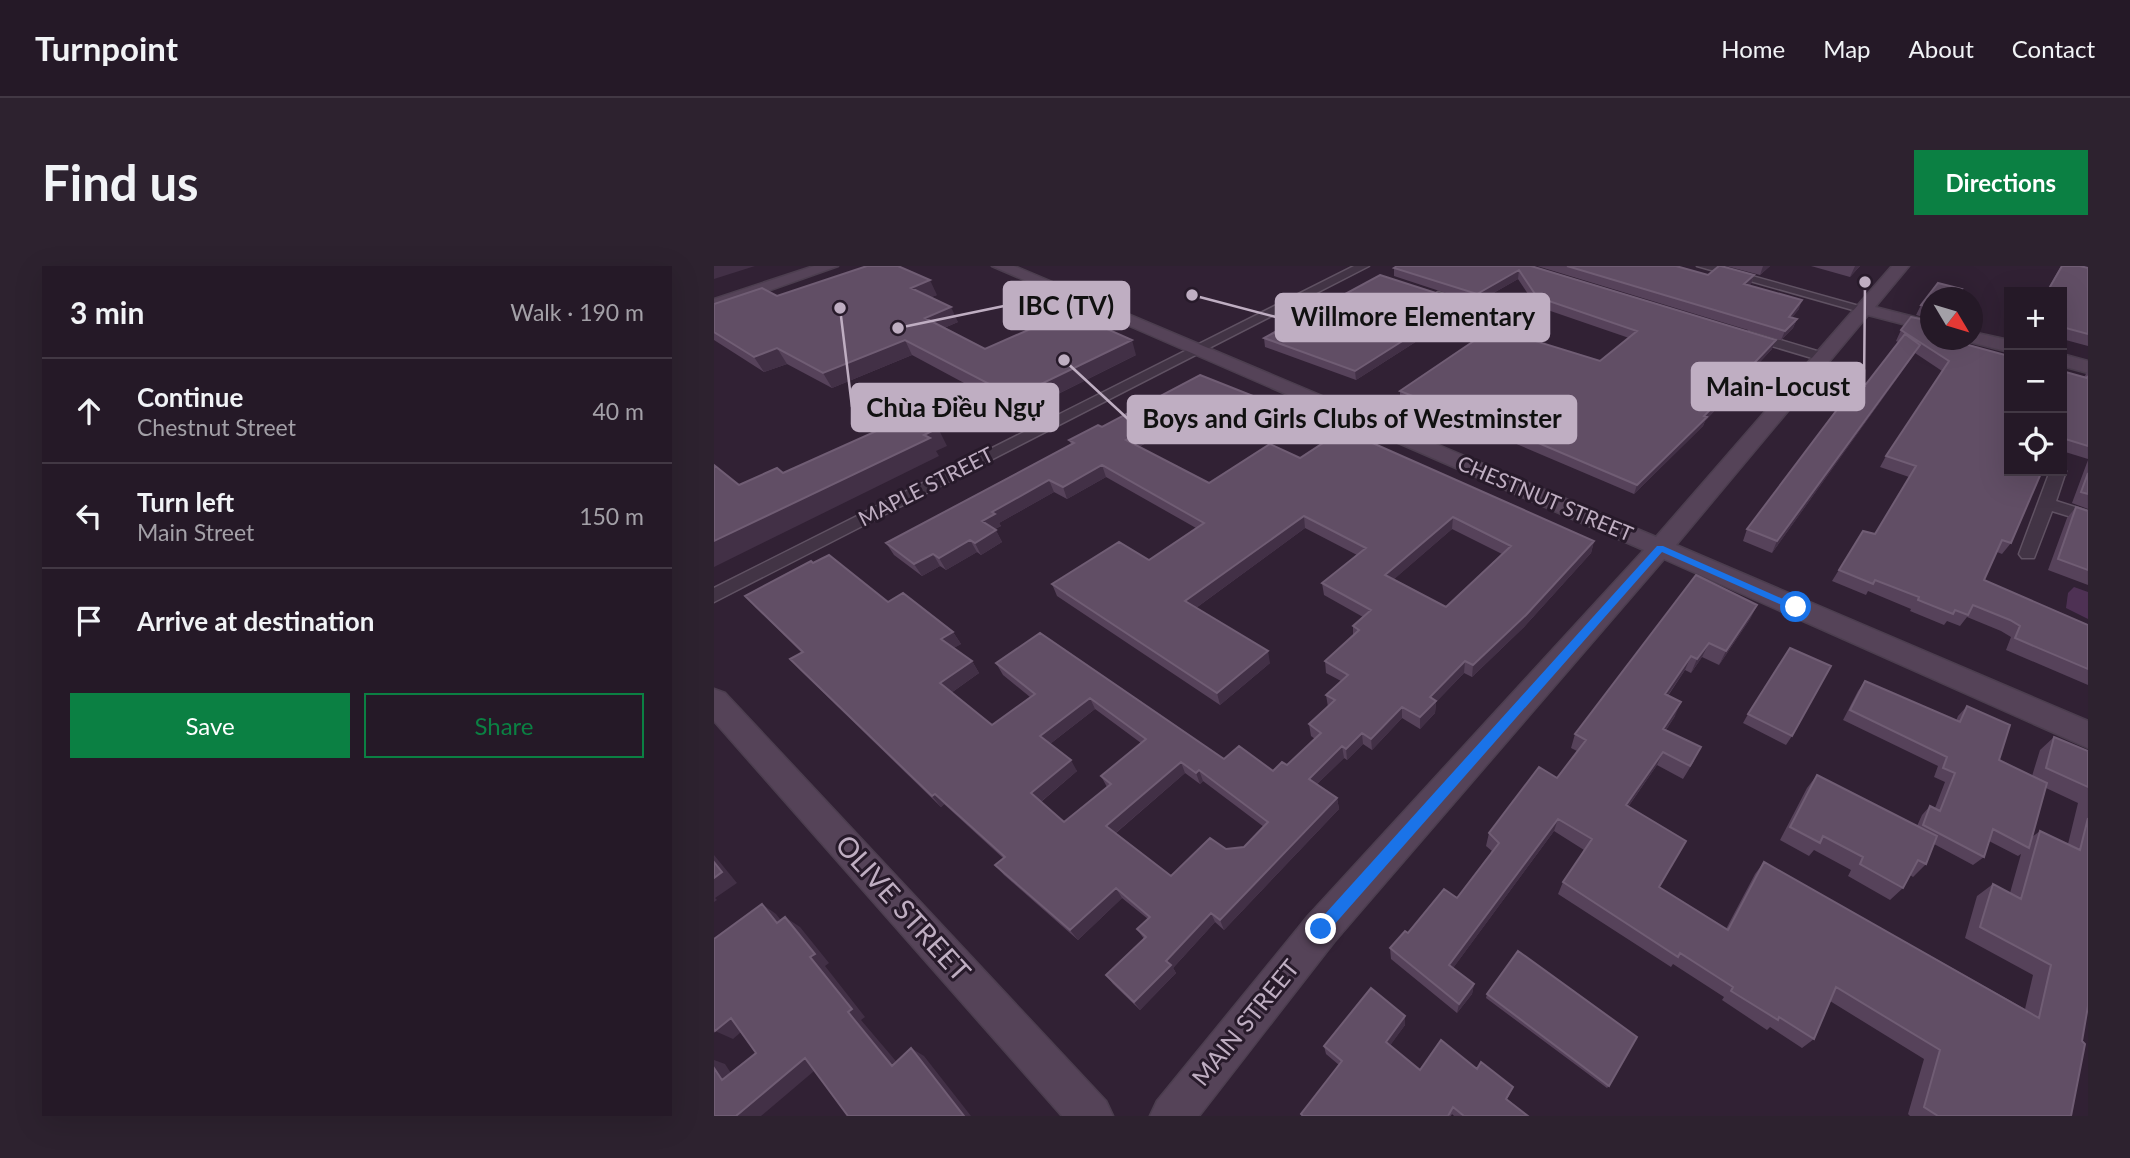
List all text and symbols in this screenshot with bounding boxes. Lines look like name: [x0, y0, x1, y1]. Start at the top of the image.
text: Turnpoint: [35, 28, 178, 68]
text: Home: [1721, 34, 1785, 63]
text: Map: [1823, 34, 1871, 63]
text: About: [1909, 34, 1974, 63]
text: Contact: [2012, 34, 2095, 63]
button: Directions: [1914, 150, 2088, 215]
text: Find us: [42, 153, 199, 211]
callout: IBC (TV): [1004, 282, 1129, 329]
north arrow: [1920, 287, 1983, 350]
map controls: [2004, 287, 2067, 476]
button: +: [2004, 287, 2067, 350]
text: IBC (TV): [1018, 289, 1114, 321]
text: 3 min: [70, 294, 144, 330]
callout: Willmore Elementary: [1276, 294, 1549, 341]
text: Walk · 190 m: [510, 298, 644, 326]
text: Willmore Elementary: [1291, 300, 1536, 332]
button: −: [2004, 350, 2067, 413]
callout: Main-Locust: [1692, 363, 1864, 410]
text: Main-Locust: [1706, 370, 1851, 402]
text: Continue: [137, 381, 243, 413]
callout: Chùa Điều Ngự: [852, 384, 1058, 431]
text: Chùa Điều Ngự: [866, 391, 1045, 423]
icon: ahead: [70, 392, 108, 430]
callout: Boys and Girls Clubs of Westminster: [1128, 396, 1576, 443]
text: 40 m: [593, 397, 644, 425]
text: Boys and Girls Clubs of Westminster: [1142, 402, 1562, 434]
text: Chestnut Street: [137, 413, 296, 441]
button: locate: [2004, 413, 2067, 476]
street label: MAPLE STREET: [854, 441, 998, 530]
street label: CHESTNUT STREET: [1454, 449, 1638, 546]
text: Turn left: [137, 486, 234, 518]
icon: left: [70, 497, 108, 535]
text: 150 m: [579, 502, 644, 530]
text: Main Street: [137, 518, 254, 546]
route start: [1780, 591, 1811, 622]
icon: arrive: [70, 602, 108, 640]
text: Arrive at destination: [137, 605, 374, 637]
button: Save: [70, 693, 350, 758]
button: Share: [364, 693, 644, 758]
street label: OLIVE STREET: [829, 827, 979, 988]
route end: [1305, 913, 1336, 944]
street label: MAIN STREET: [1185, 953, 1305, 1091]

